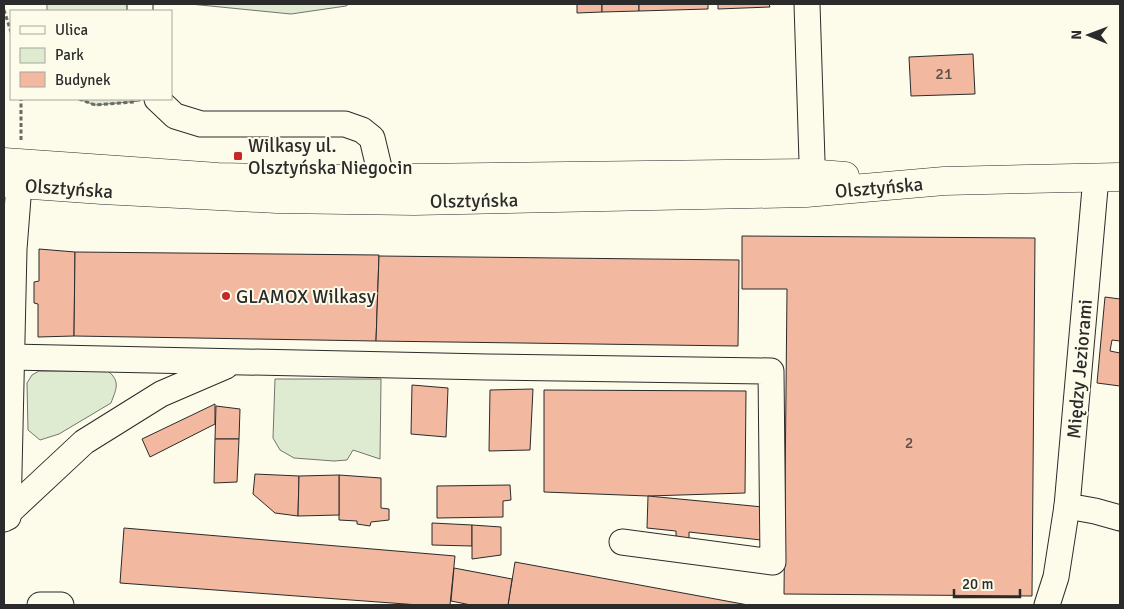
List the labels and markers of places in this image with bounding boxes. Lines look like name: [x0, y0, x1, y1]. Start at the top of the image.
place label: Wilkasy ul. Olsztyńska Niegocin: [248, 134, 413, 180]
marker: Wilkasy ul. Olsztyńska Niegocin: [232, 150, 244, 162]
place label: GLAMOX Wilkasy: [236, 285, 376, 309]
marker: GLAMOX Wilkasy: [220, 290, 232, 302]

